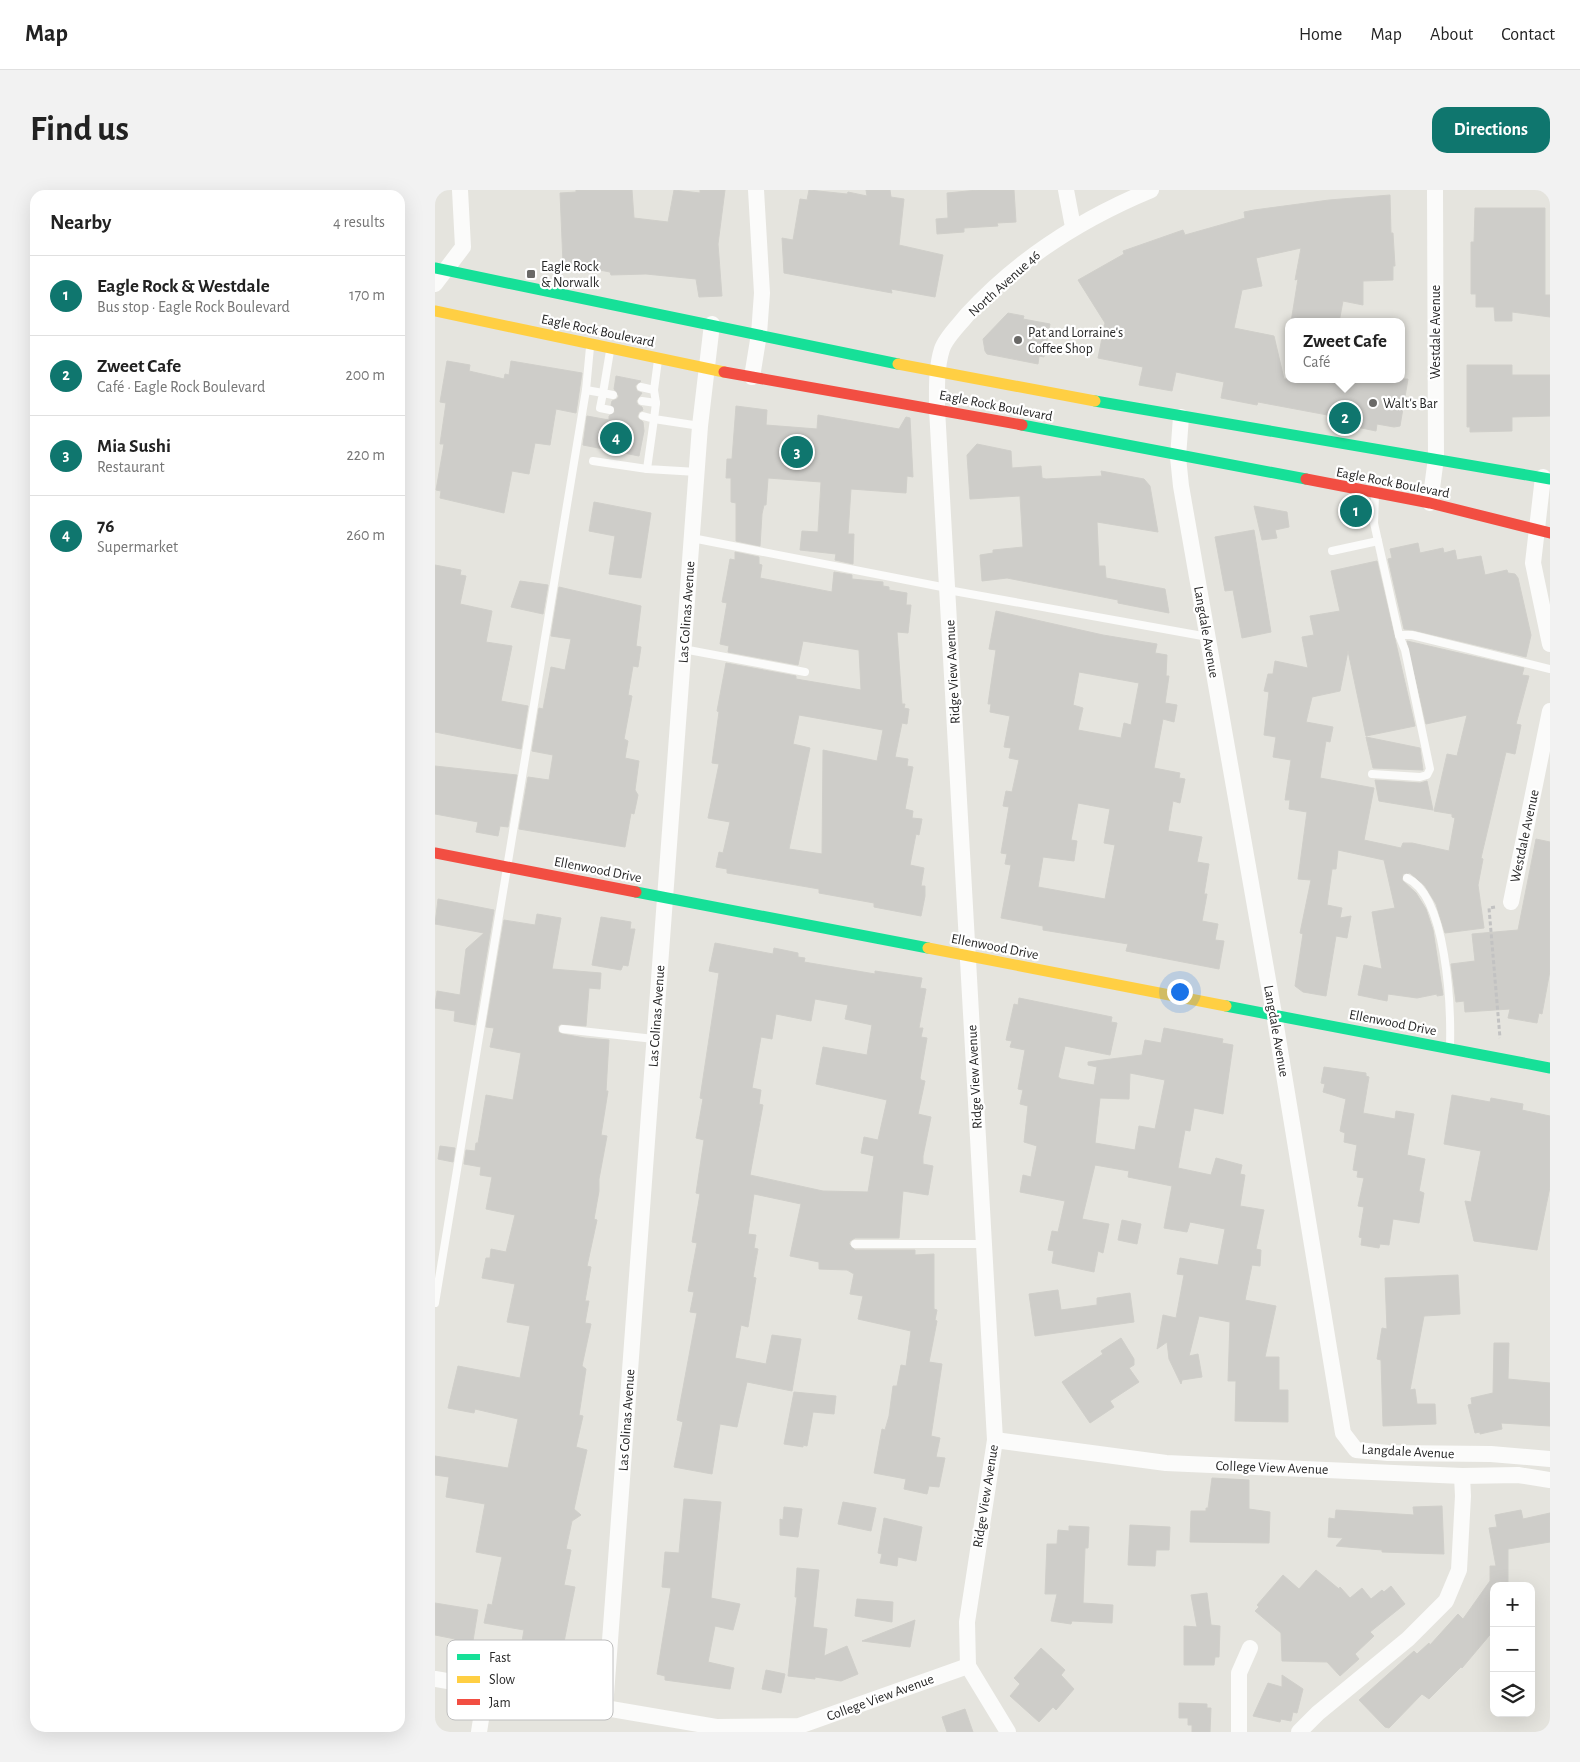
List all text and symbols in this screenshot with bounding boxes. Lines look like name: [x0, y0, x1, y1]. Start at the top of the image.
text: Map: [25, 22, 68, 46]
text: Home: [1299, 26, 1342, 44]
text: Map: [1370, 26, 1402, 44]
text: About: [1430, 26, 1473, 44]
text: Contact: [1501, 26, 1555, 44]
button: Directions: [1432, 107, 1550, 153]
text: Find us: [30, 112, 129, 147]
text: Nearby: [50, 212, 111, 233]
text: 4 results: [333, 214, 385, 230]
street label: North Avenue 46: [966, 248, 1043, 319]
place label: Eagle Rock & Norwalk: [541, 260, 600, 290]
marker: Eagle Rock & Norwalk: [525, 268, 537, 280]
text: Eagle Rock & Westdale: [97, 277, 270, 296]
street label: Westdale Avenue: [1429, 285, 1443, 379]
text: 1: [63, 287, 69, 303]
text: 170 m: [349, 287, 385, 303]
text: Bus stop · Eagle Rock Boulevard: [97, 299, 290, 315]
street label: Eagle Rock Boulevard: [540, 312, 656, 350]
popup: [1285, 318, 1405, 383]
place label: Pat and Lorraine's Coffee Shop: [1028, 326, 1123, 356]
text: Zweet Cafe: [1303, 332, 1387, 351]
marker: Pat and Lorraine's Coffee Shop: [1012, 334, 1024, 346]
text: Café: [1303, 354, 1330, 370]
text: Zweet Cafe: [97, 357, 181, 376]
text: 2: [62, 367, 70, 383]
text: 200 m: [345, 367, 385, 383]
text: Café · Eagle Rock Boulevard: [97, 379, 265, 395]
street label: Eagle Rock Boulevard: [938, 388, 1054, 424]
marker: Walt's Bar: [1367, 397, 1379, 409]
place label: Walt's Bar: [1383, 397, 1438, 411]
pin: 2: [1329, 399, 1361, 437]
pin: 4: [600, 419, 632, 457]
pin: 3: [781, 433, 813, 471]
text: Mia Sushi: [97, 437, 171, 456]
text: 3: [63, 447, 69, 463]
text: 220 m: [347, 447, 385, 463]
text: Restaurant: [97, 459, 165, 475]
street label: Eagle Rock Boulevard: [1335, 465, 1451, 501]
pin: 1: [1340, 492, 1372, 530]
text: 76: [97, 517, 114, 536]
text: 4: [62, 527, 70, 543]
text: 260 m: [346, 527, 385, 543]
text: Supermarket: [97, 539, 178, 555]
street label: Las Colinas Avenue: [676, 560, 698, 664]
street label: Langdale Avenue: [1191, 585, 1221, 679]
street label: Ridge View Avenue: [943, 620, 963, 724]
street label: Westdale Avenue: [1508, 789, 1542, 884]
street label: Ellenwood Drive: [553, 855, 643, 885]
street label: Ellenwood Drive: [950, 932, 1040, 962]
street label: Las Colinas Avenue: [646, 964, 668, 1068]
your location: [1167, 979, 1193, 1005]
street label: Langdale Avenue: [1261, 984, 1291, 1078]
street label: Ellenwood Drive: [1348, 1008, 1438, 1038]
street label: Ridge View Avenue: [965, 1025, 985, 1129]
street label: Las Colinas Avenue: [616, 1368, 638, 1472]
street label: Langdale Avenue: [1361, 1443, 1455, 1461]
street label: Ridge View Avenue: [971, 1444, 1001, 1549]
street label: College View Avenue: [1215, 1459, 1329, 1477]
map controls: [1490, 1582, 1535, 1717]
button: +: [1490, 1582, 1535, 1627]
button: −: [1490, 1627, 1535, 1672]
legend: [447, 1640, 613, 1720]
text: Fast: [489, 1651, 511, 1665]
street label: College View Avenue: [825, 1672, 936, 1724]
button: layers: [1490, 1672, 1535, 1717]
text: Slow: [489, 1673, 516, 1687]
text: Jam: [489, 1696, 511, 1710]

